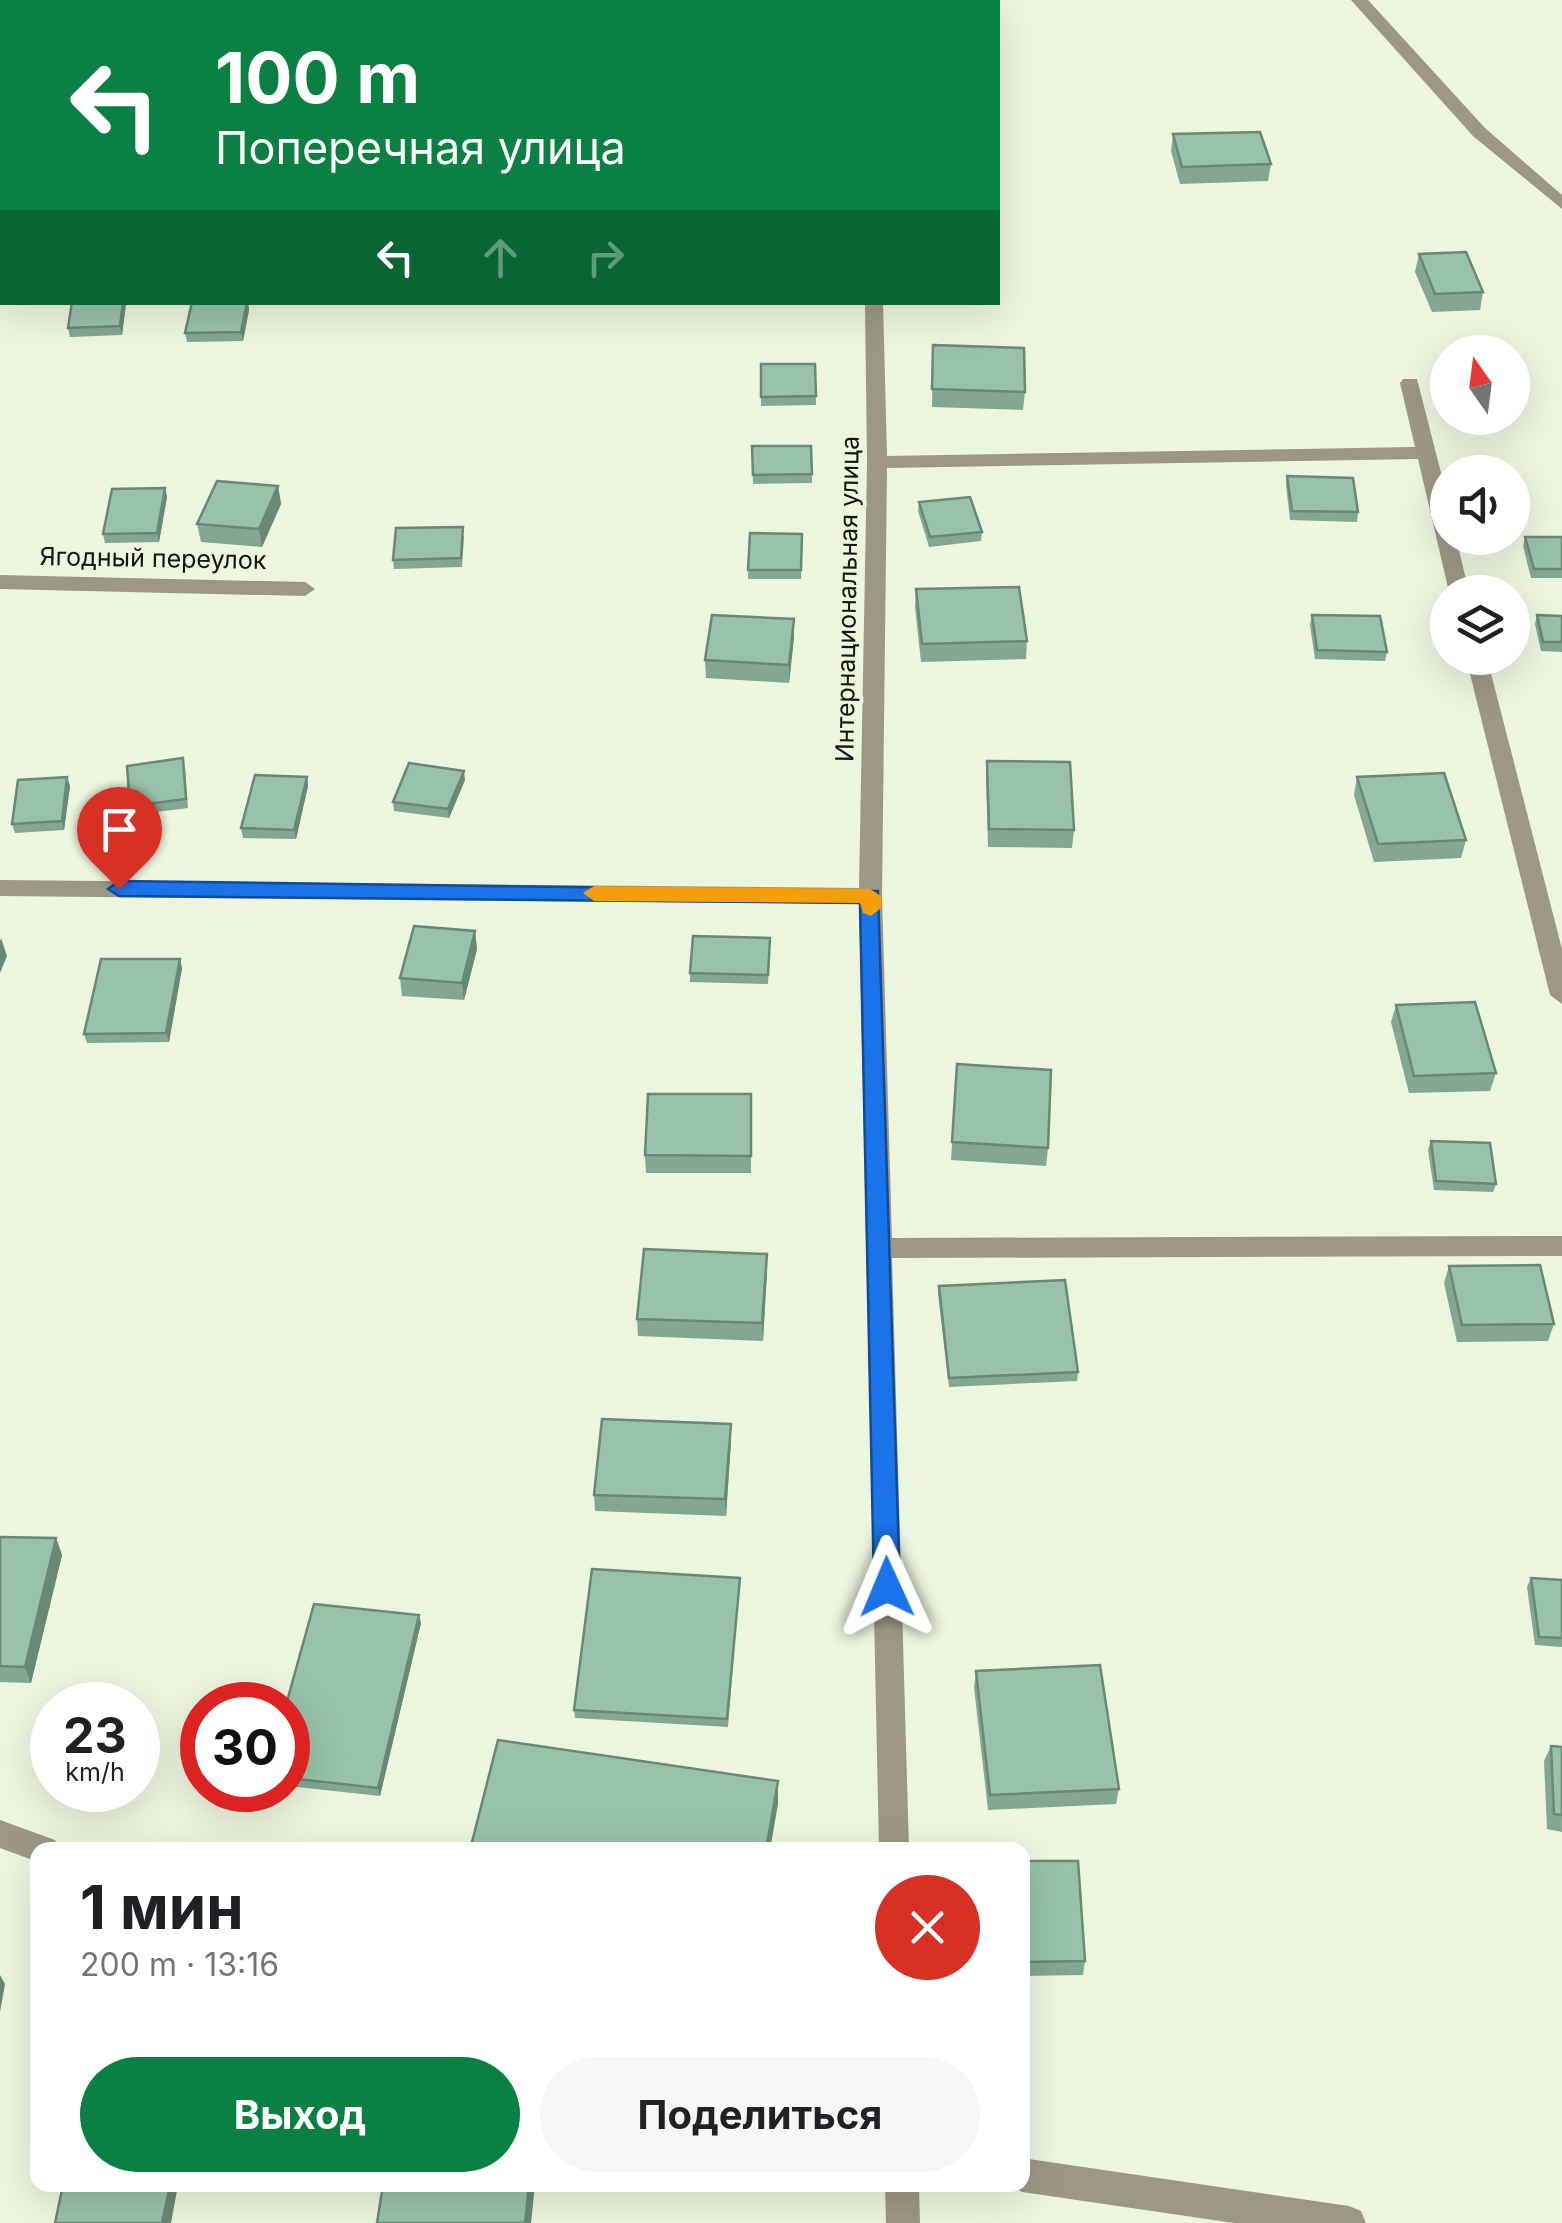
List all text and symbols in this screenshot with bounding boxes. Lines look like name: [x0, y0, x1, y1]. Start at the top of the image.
text: 100 m: [215, 35, 420, 120]
icon: left: [50, 40, 180, 170]
text: Поперечная улица: [215, 120, 626, 175]
icon: left: [368, 230, 423, 285]
icon: ahead: [473, 230, 528, 285]
icon: right: [578, 230, 633, 285]
north arrow: [1430, 335, 1530, 435]
map controls: [1430, 335, 1530, 675]
street label: Интернациональная улица: [829, 436, 865, 762]
button: sound: [1430, 455, 1530, 555]
street label: Ягодный переулок: [39, 541, 267, 575]
button: layers: [1430, 575, 1530, 675]
pin: [77, 787, 162, 890]
icon: arrive: [92, 802, 147, 857]
position arrow: [835, 1535, 939, 1639]
speed limit sign: 30: [180, 1682, 310, 1812]
text: 23: [63, 1705, 127, 1765]
text: km/h: [65, 1757, 125, 1787]
text: 1 мин: [80, 1871, 244, 1943]
button: close: [875, 1875, 980, 1980]
text: 200 m · 13:16: [80, 1945, 279, 1984]
button: Выход: [80, 2057, 520, 2172]
button: Поделиться: [540, 2057, 980, 2172]

